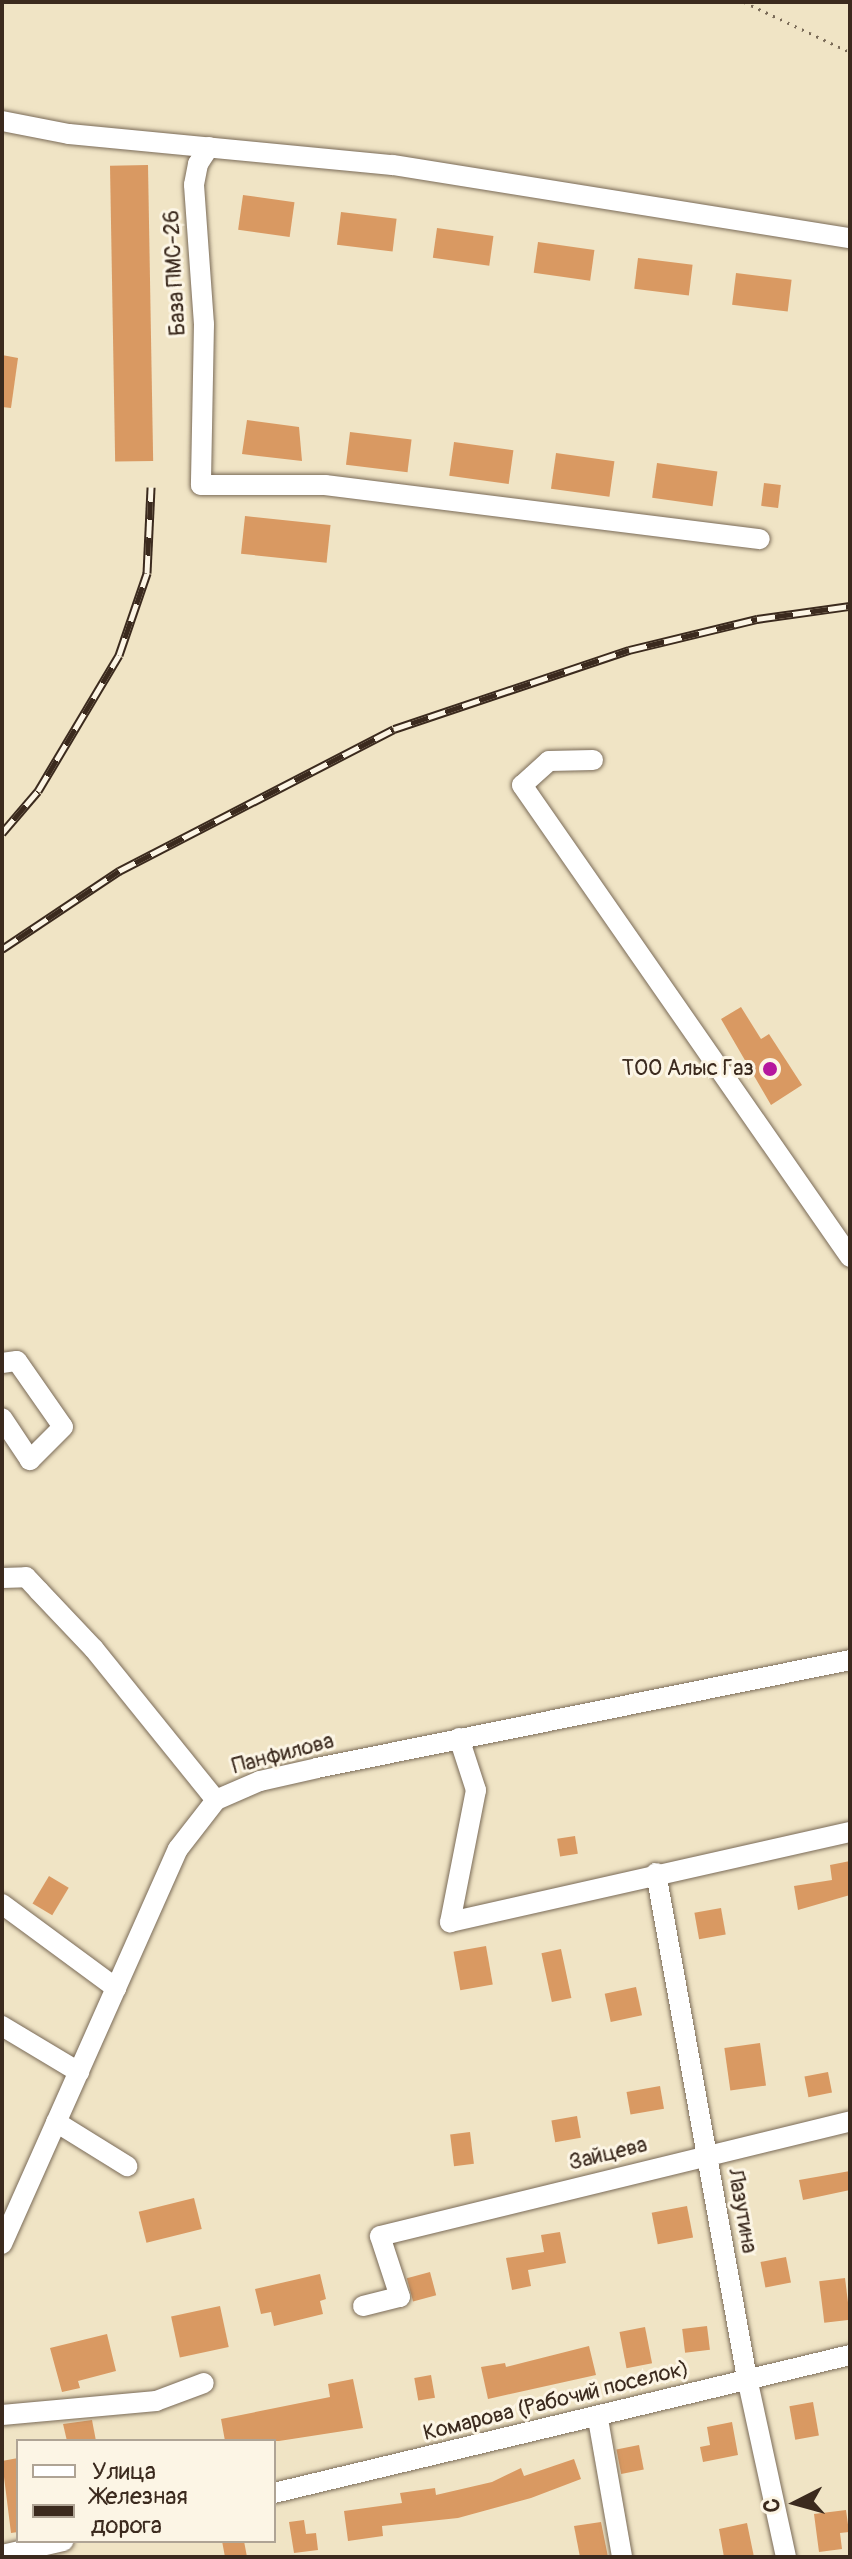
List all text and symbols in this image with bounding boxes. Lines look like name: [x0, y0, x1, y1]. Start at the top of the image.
street label: База ПМС-26: [159, 209, 191, 337]
place label: ТОО Алыс Газ: [622, 1056, 754, 1082]
marker: ТОО Алыс Газ: [761, 1060, 779, 1078]
street label: Панфилова: [229, 1728, 337, 1780]
street label: Зайцева: [566, 2132, 650, 2176]
street label: Лазутина: [722, 2167, 762, 2255]
street label: Комарова (Рабочий поселок): [420, 2355, 692, 2447]
legend: [16, 2439, 276, 2543]
text: Улица: [92, 2457, 156, 2486]
north arrow: [756, 2463, 836, 2543]
text: Железная дорога: [91, 2482, 188, 2540]
text: С: [757, 2497, 787, 2514]

